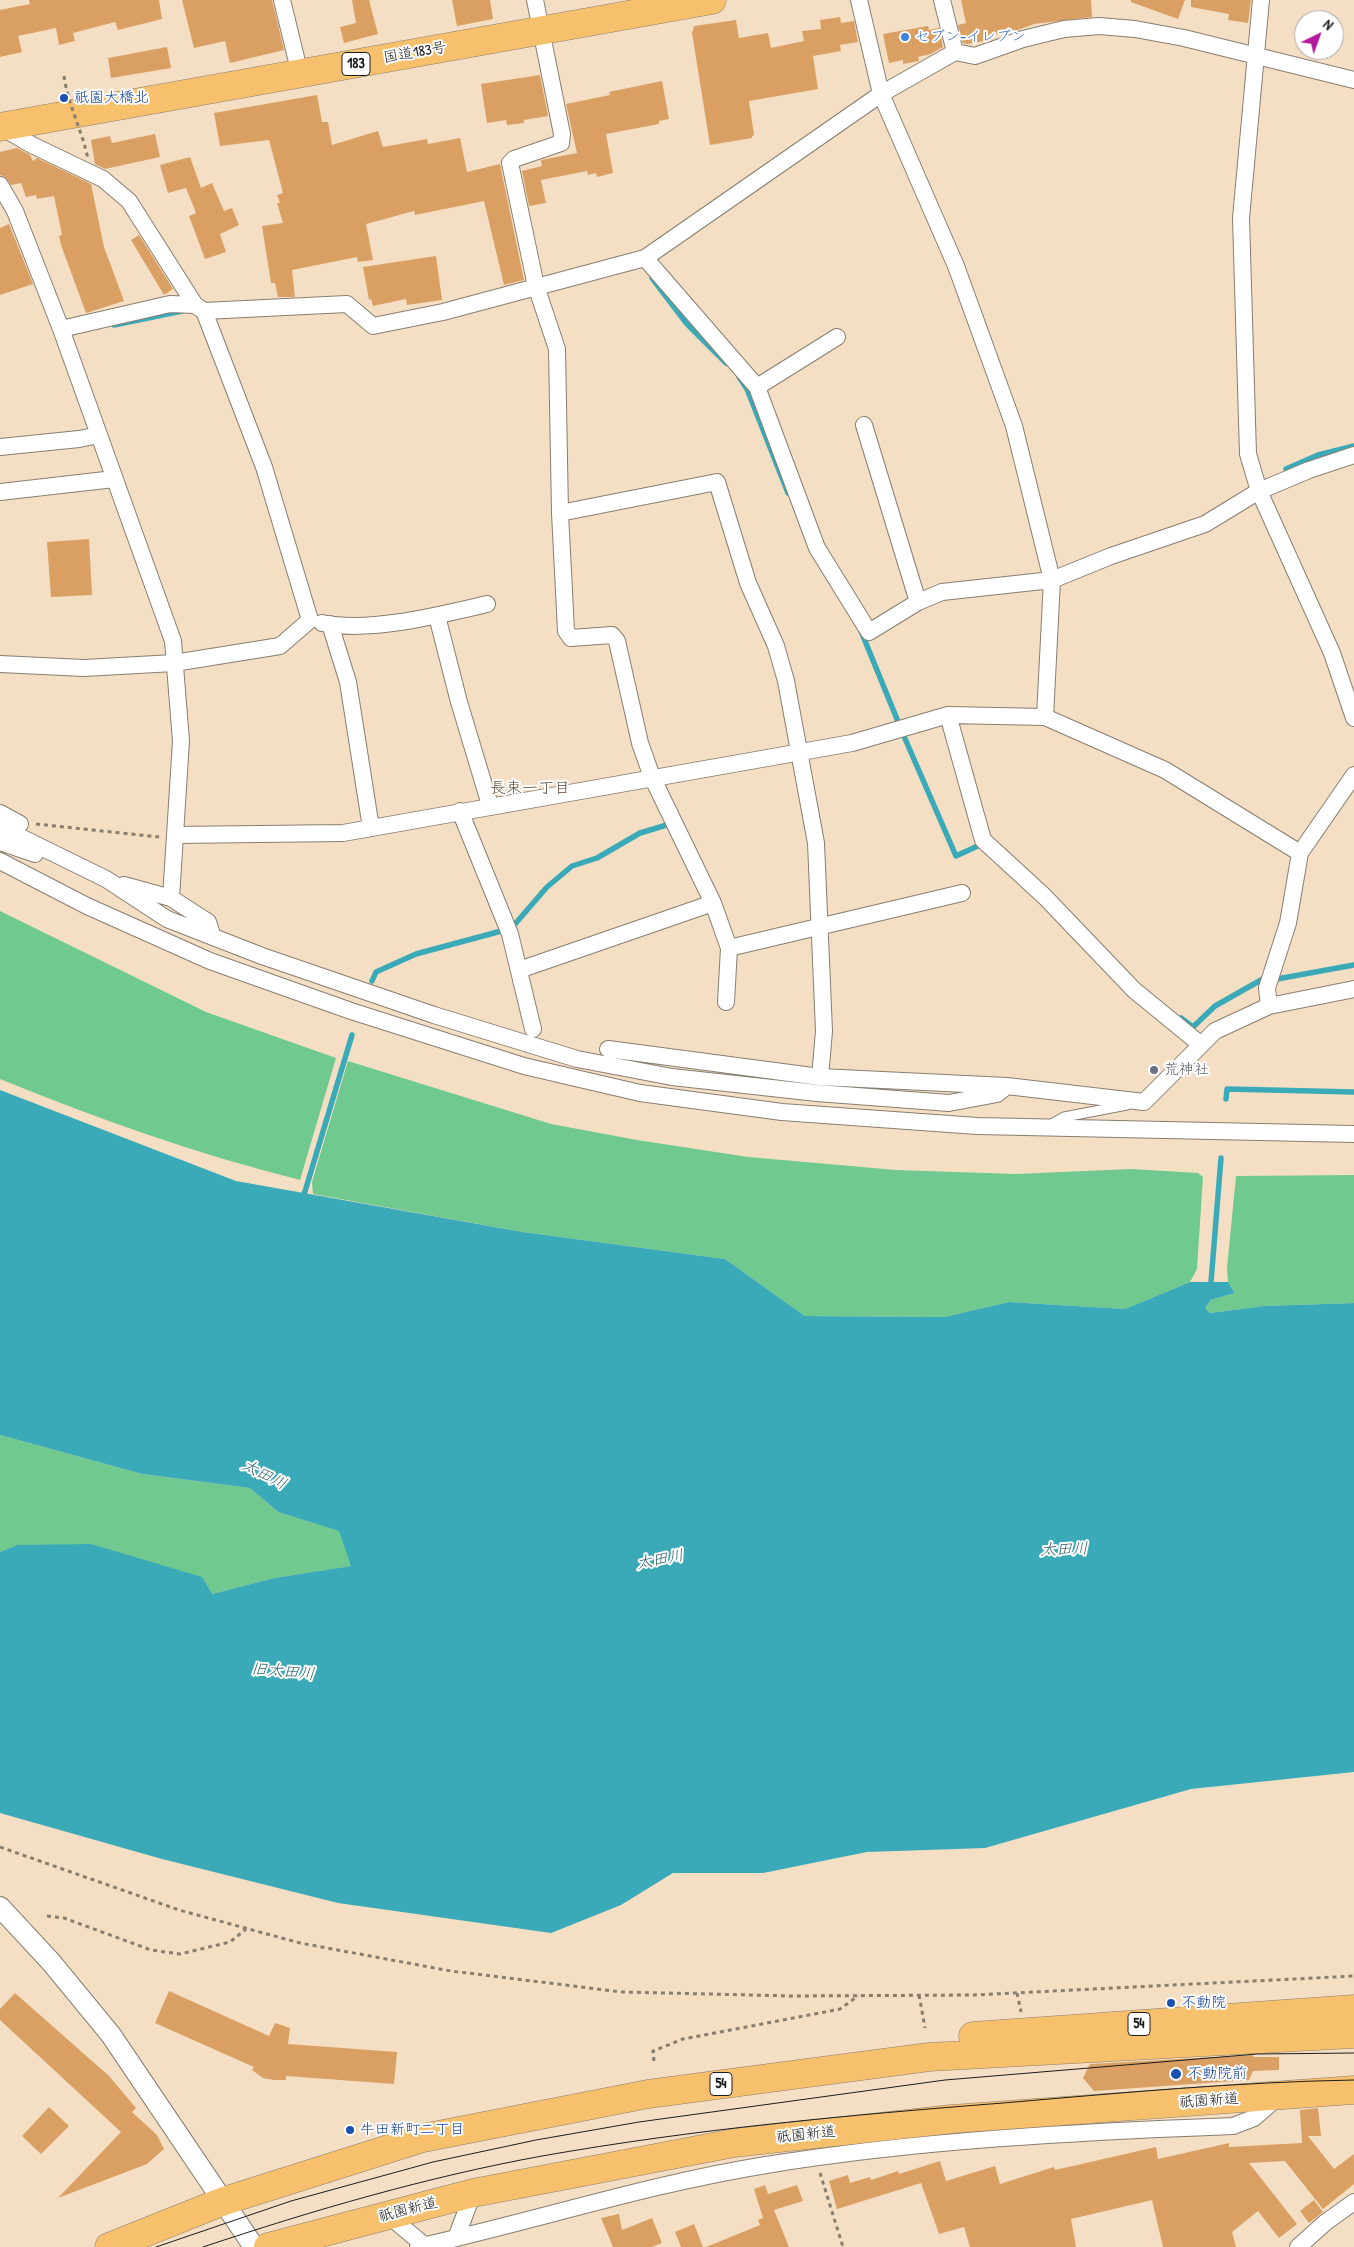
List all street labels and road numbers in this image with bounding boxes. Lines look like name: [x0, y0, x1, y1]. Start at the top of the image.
street label: 国道183号: [382, 39, 448, 67]
road number: 183: [342, 52, 370, 76]
road number: 54: [1128, 2012, 1150, 2036]
road number: 54: [710, 2072, 732, 2096]
street label: 祇園新道: [1178, 2090, 1240, 2112]
street label: 祇園新道: [775, 2123, 837, 2147]
street label: 祇園新道: [377, 2194, 439, 2226]

